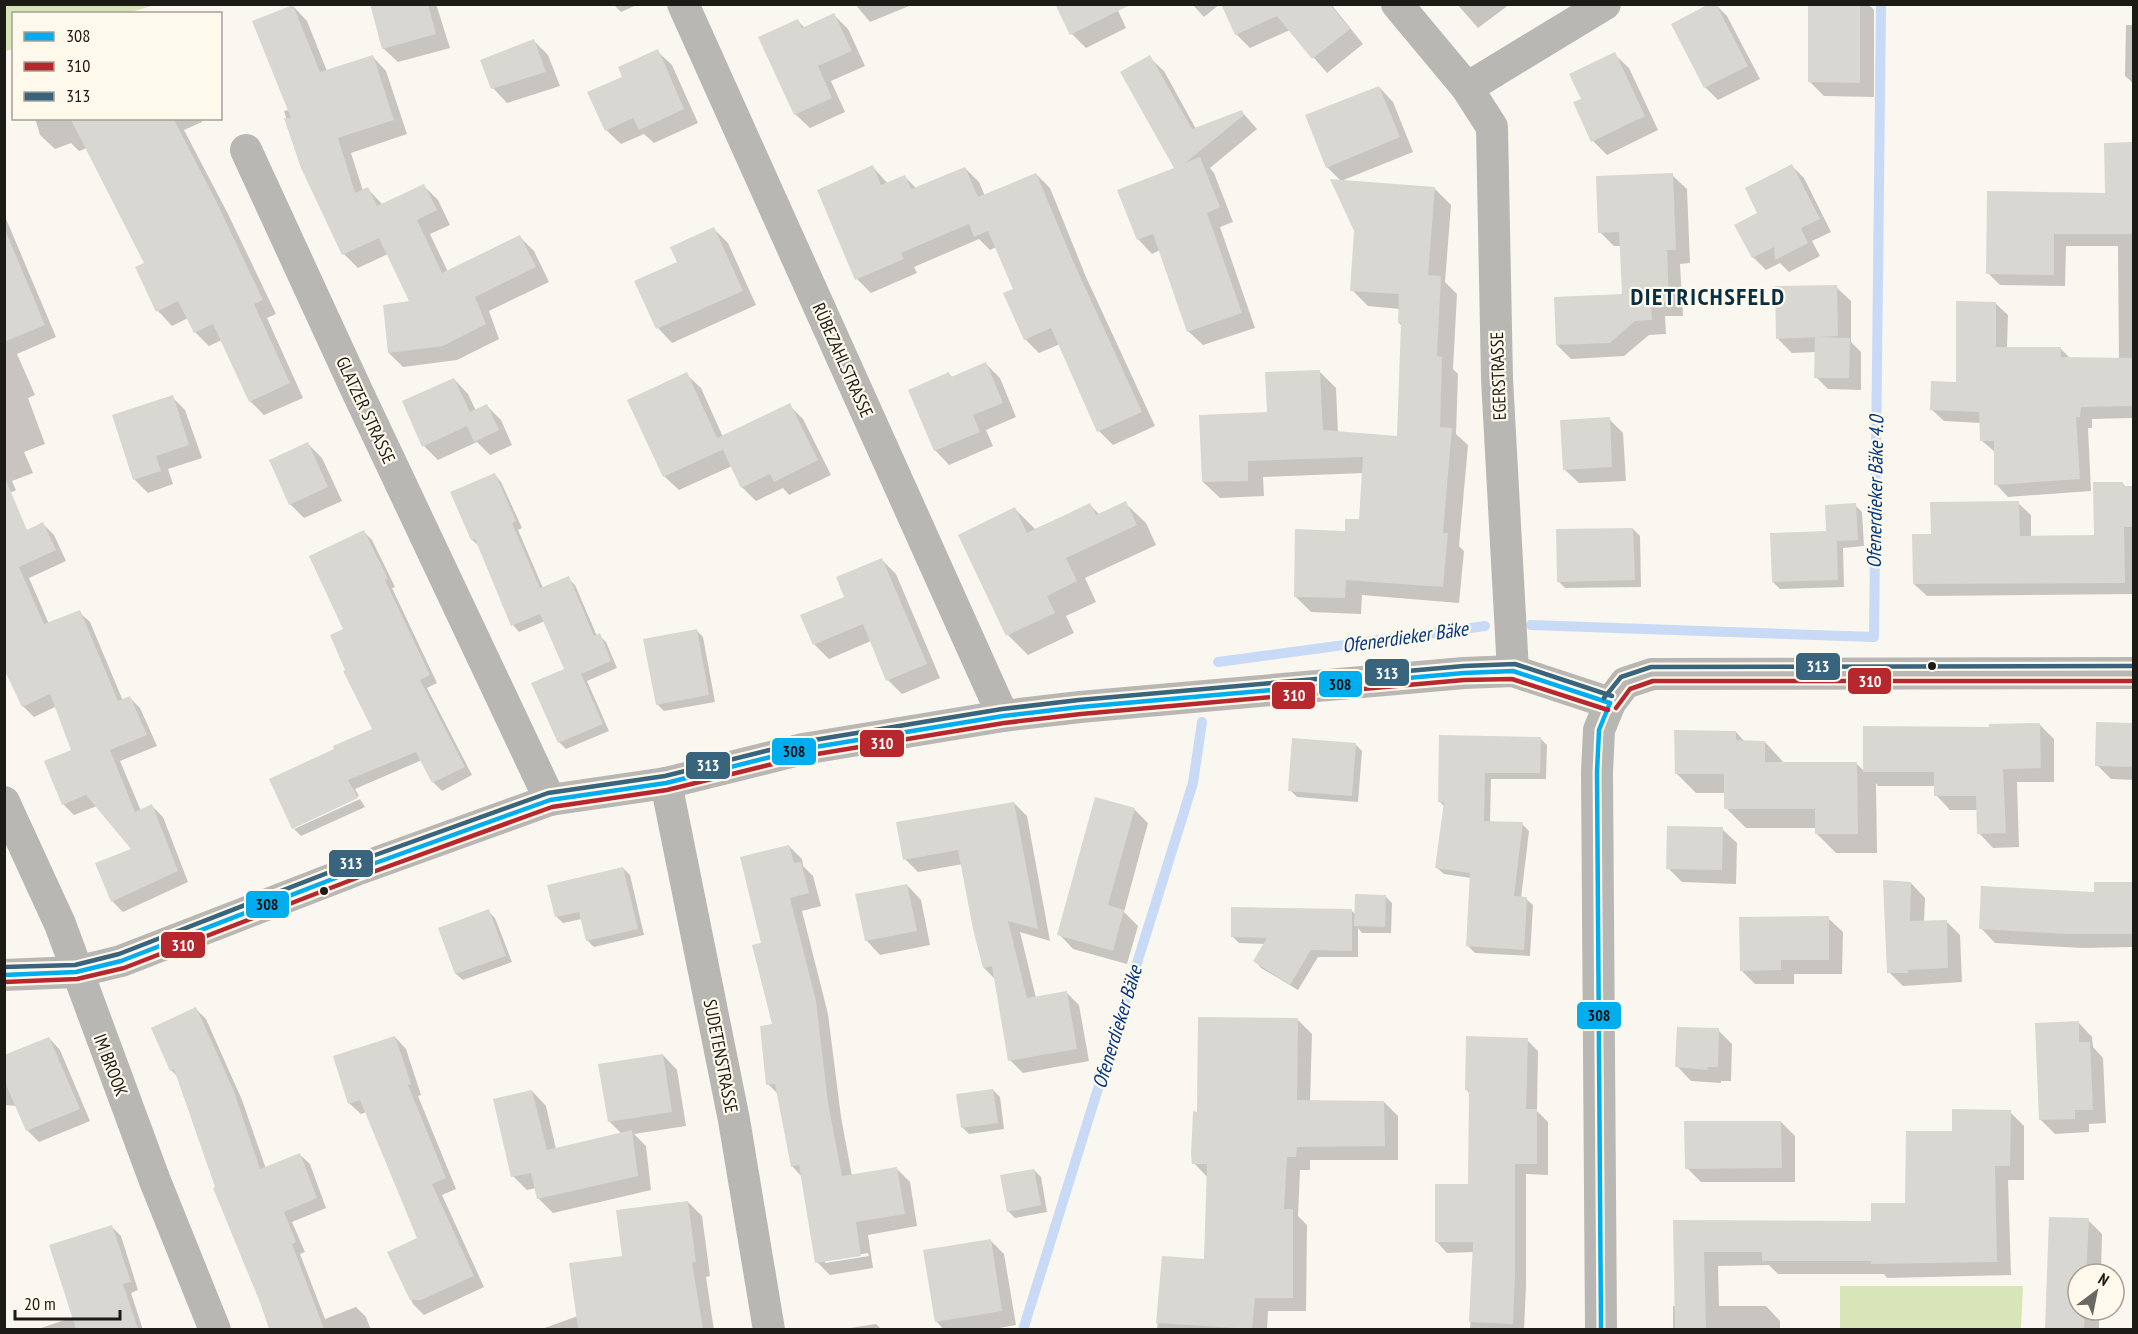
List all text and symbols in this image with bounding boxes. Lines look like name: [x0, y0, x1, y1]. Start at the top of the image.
legend: [12, 12, 222, 120]
text: 308: [66, 24, 90, 47]
text: 310: [66, 54, 90, 77]
text: 313: [66, 84, 90, 107]
district label: DIETRICHSFELD: [1630, 281, 1786, 312]
street label: RÜBEZAHLSTRASSE: [807, 299, 879, 421]
street label: EGERSTRASSE: [1485, 331, 1511, 421]
street label: GLATZER STRASSE: [331, 353, 401, 467]
water label: Ofenerdieker Bäke 4.0: [1861, 414, 1889, 569]
water label: Ofenerdieker Bäke: [1340, 615, 1471, 659]
line badge: 313: [1795, 652, 1841, 681]
text: 313: [1807, 656, 1829, 676]
line badge: 313: [1364, 658, 1410, 687]
unlabelled marker: [1926, 660, 1938, 672]
text: 313: [1376, 663, 1398, 683]
line badge: 310: [1847, 667, 1892, 695]
line badge: 308: [1318, 670, 1363, 698]
text: 310: [1859, 671, 1882, 691]
text: 308: [1329, 674, 1351, 694]
line badge: 310: [1271, 681, 1316, 710]
text: 310: [1283, 685, 1306, 705]
line badge: 310: [859, 729, 905, 758]
text: 310: [871, 733, 894, 753]
line badge: 308: [771, 737, 817, 766]
text: 308: [783, 741, 805, 761]
line badge: 313: [685, 751, 731, 780]
text: 313: [697, 755, 719, 775]
line badge: 313: [328, 849, 374, 878]
text: 313: [340, 853, 362, 873]
unlabelled marker: [318, 885, 330, 897]
line badge: 308: [245, 890, 290, 919]
text: 308: [256, 894, 278, 914]
line badge: 310: [160, 931, 206, 959]
text: 310: [172, 935, 195, 955]
water label: Ofenerdieker Bäke: [1086, 961, 1148, 1091]
street label: SUDETENSTRASSE: [699, 997, 743, 1115]
line badge: 308: [1576, 1001, 1622, 1030]
text: 308: [1588, 1005, 1610, 1025]
street label: IM BROOK: [89, 1031, 133, 1099]
north arrow: [2066, 1262, 2126, 1322]
text: N: [2095, 1269, 2113, 1290]
scale bar: [15, 1283, 120, 1321]
text: 20 m: [24, 1292, 56, 1315]

